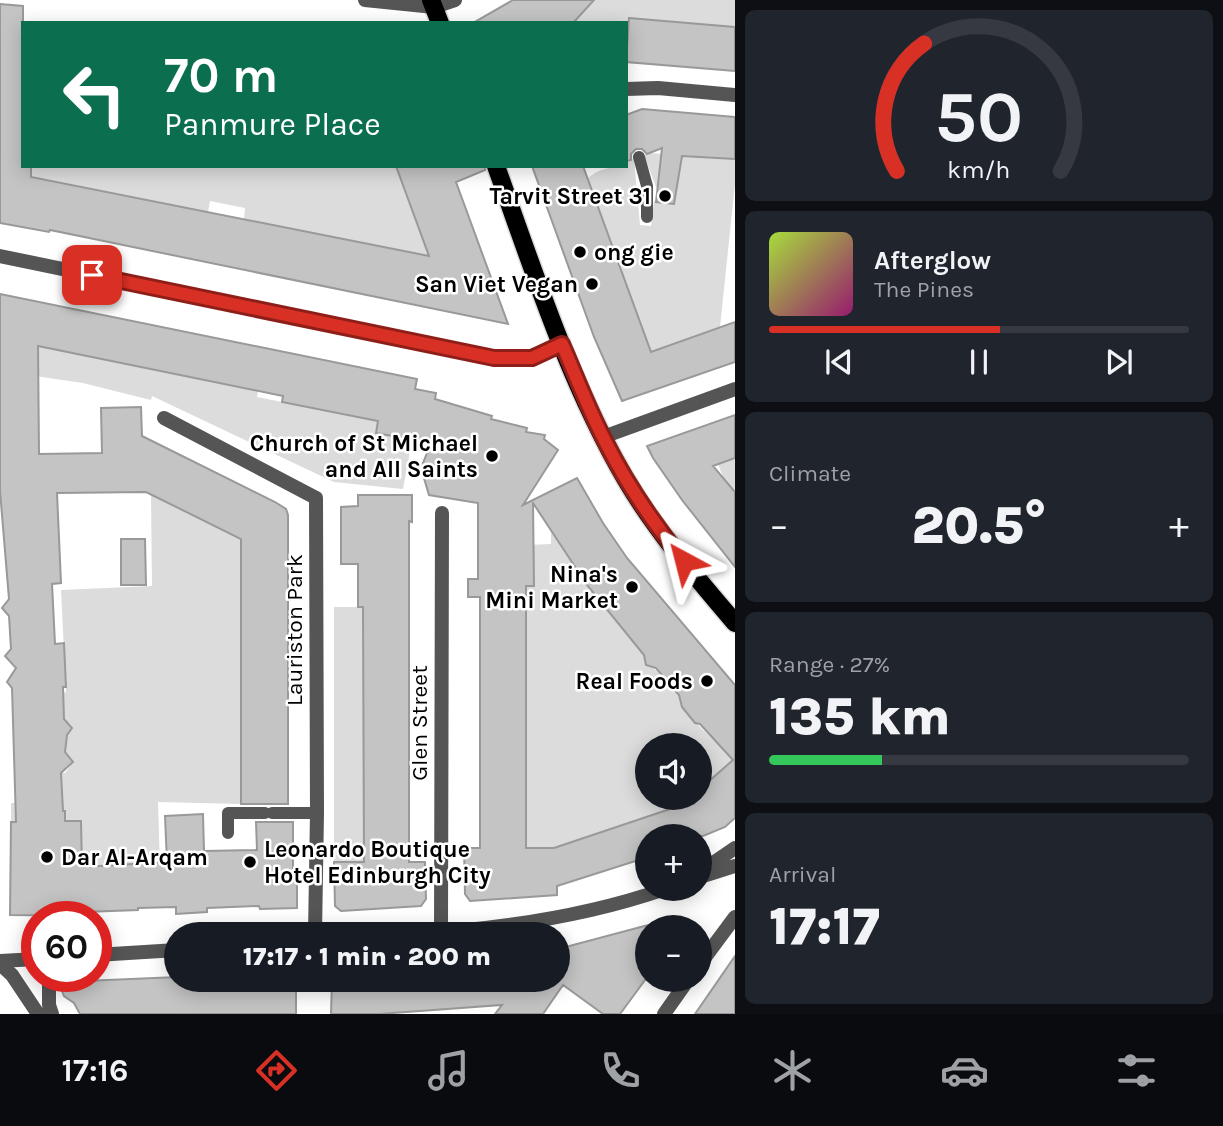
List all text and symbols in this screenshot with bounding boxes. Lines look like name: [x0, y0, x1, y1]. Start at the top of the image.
text: 70 m: [164, 47, 278, 104]
icon: left: [49, 49, 140, 140]
text: 50: [935, 75, 1023, 160]
text: Panmure Place: [164, 106, 381, 143]
text: km/h: [947, 155, 1011, 184]
place label: Tarvit Street 31: [490, 183, 651, 210]
marker: Tarvit Street 31: [657, 188, 673, 204]
place label: ong gie: [594, 239, 674, 266]
marker: ong gie: [572, 244, 588, 260]
pin: [62, 245, 122, 305]
text: Afterglow: [874, 245, 991, 276]
icon: arrive: [73, 256, 111, 294]
place label: San Viet Vegan: [415, 271, 578, 298]
marker: San Viet Vegan: [584, 276, 600, 292]
text: The Pines: [874, 276, 974, 303]
icon: previous: [820, 343, 858, 381]
icon: pause: [960, 343, 998, 381]
icon: next: [1100, 343, 1138, 381]
place label: Church of St Michael and All Saints: [250, 430, 478, 483]
marker: Church of St Michael and All Saints: [484, 448, 500, 464]
text: Climate: [769, 460, 851, 487]
text: 20.5°: [911, 495, 1047, 556]
text: −: [769, 503, 789, 548]
text: +: [1169, 503, 1189, 548]
position arrow: [647, 524, 721, 598]
street label: Lauriston Park: [281, 554, 308, 706]
place label: Nina's Mini Market: [485, 561, 618, 614]
marker: Nina's Mini Market: [624, 579, 640, 595]
text: Range · 27%: [769, 651, 890, 678]
street label: Glen Street: [406, 665, 433, 781]
place label: Real Foods: [576, 668, 693, 695]
marker: Real Foods: [699, 673, 715, 689]
text: 135 km: [769, 686, 951, 747]
map controls: [635, 733, 712, 992]
button: sound: [635, 733, 712, 810]
button: +: [635, 824, 712, 901]
place label: Leonardo Boutique Hotel Edinburgh City: [264, 836, 491, 889]
place label: Dar Al-Arqam: [61, 844, 208, 871]
marker: Dar Al-Arqam: [39, 849, 55, 865]
marker: Leonardo Boutique Hotel Edinburgh City: [242, 854, 258, 870]
text: Arrival: [769, 861, 836, 888]
text: 17:17: [769, 896, 880, 957]
speed limit sign: 60: [21, 901, 112, 992]
button: −: [635, 915, 712, 992]
text: 17:17 · 1 min · 200 m: [243, 941, 491, 972]
icon: directions: [252, 1046, 301, 1095]
icon: music: [424, 1046, 473, 1095]
icon: phone: [596, 1046, 645, 1095]
icon: climate: [768, 1046, 817, 1095]
icon: car: [940, 1046, 989, 1095]
icon: filters: [1112, 1046, 1161, 1095]
text: 17:16: [62, 1052, 128, 1089]

